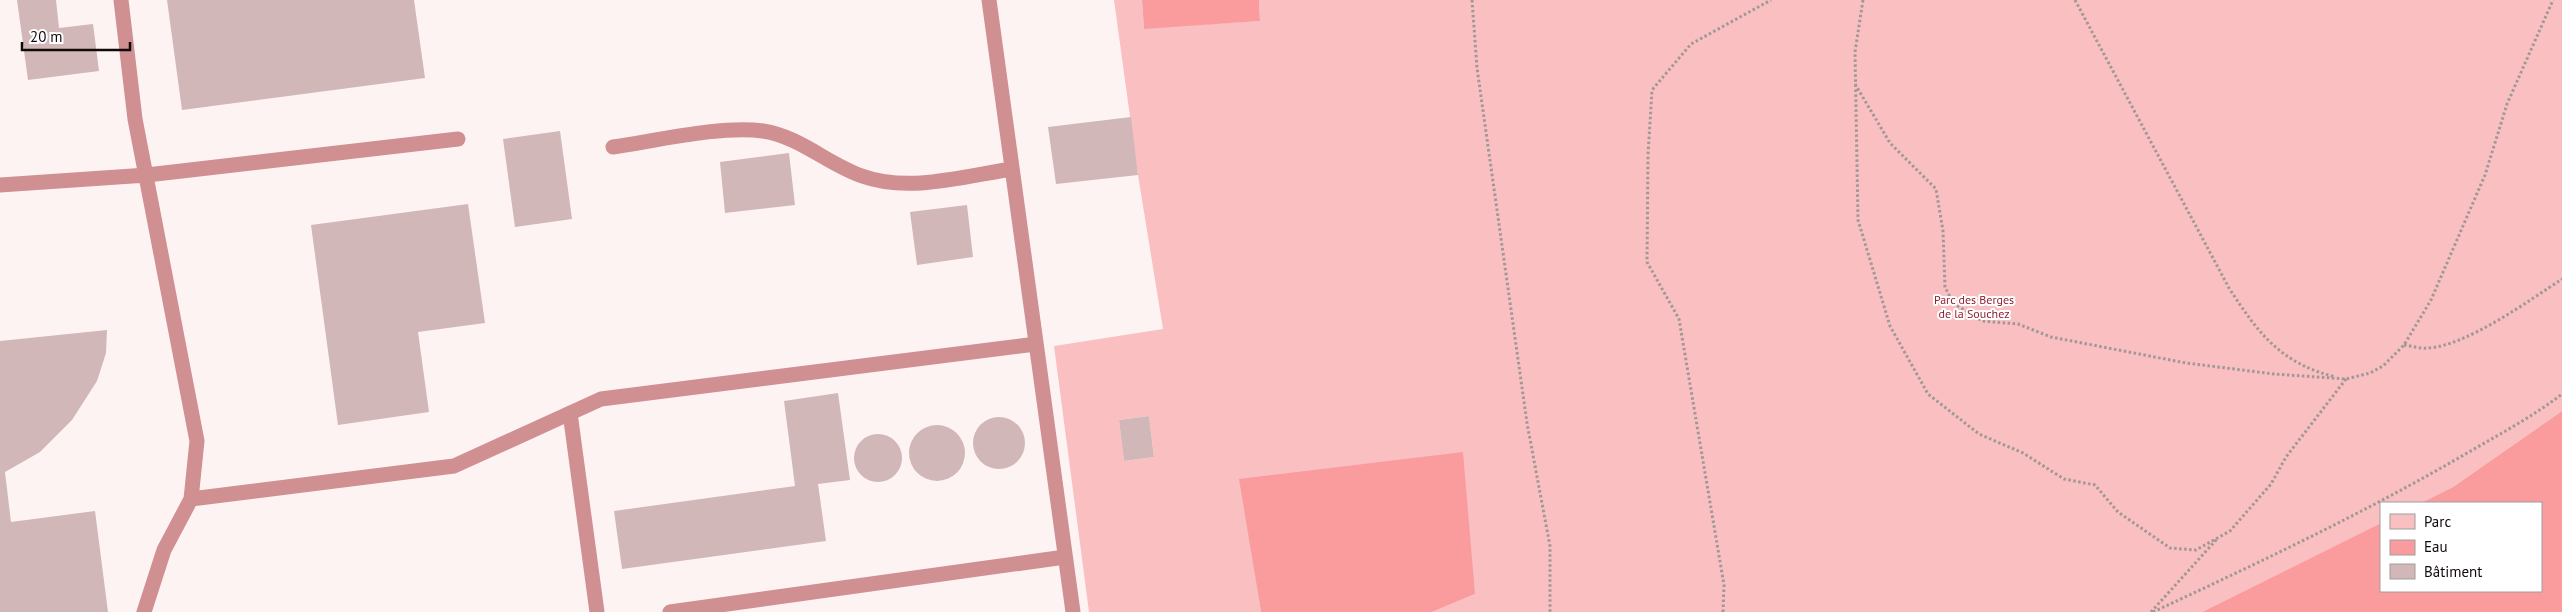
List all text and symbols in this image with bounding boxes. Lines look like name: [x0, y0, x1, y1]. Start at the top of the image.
scale bar: [22, 20, 130, 52]
text: 20 m: [30, 27, 63, 46]
park label: Parc des Berges de la Souchez: [1934, 292, 2014, 321]
legend: [2380, 502, 2542, 592]
text: Parc: [2424, 512, 2451, 531]
text: Eau: [2424, 537, 2448, 556]
text: Bâtiment: [2424, 562, 2482, 581]

